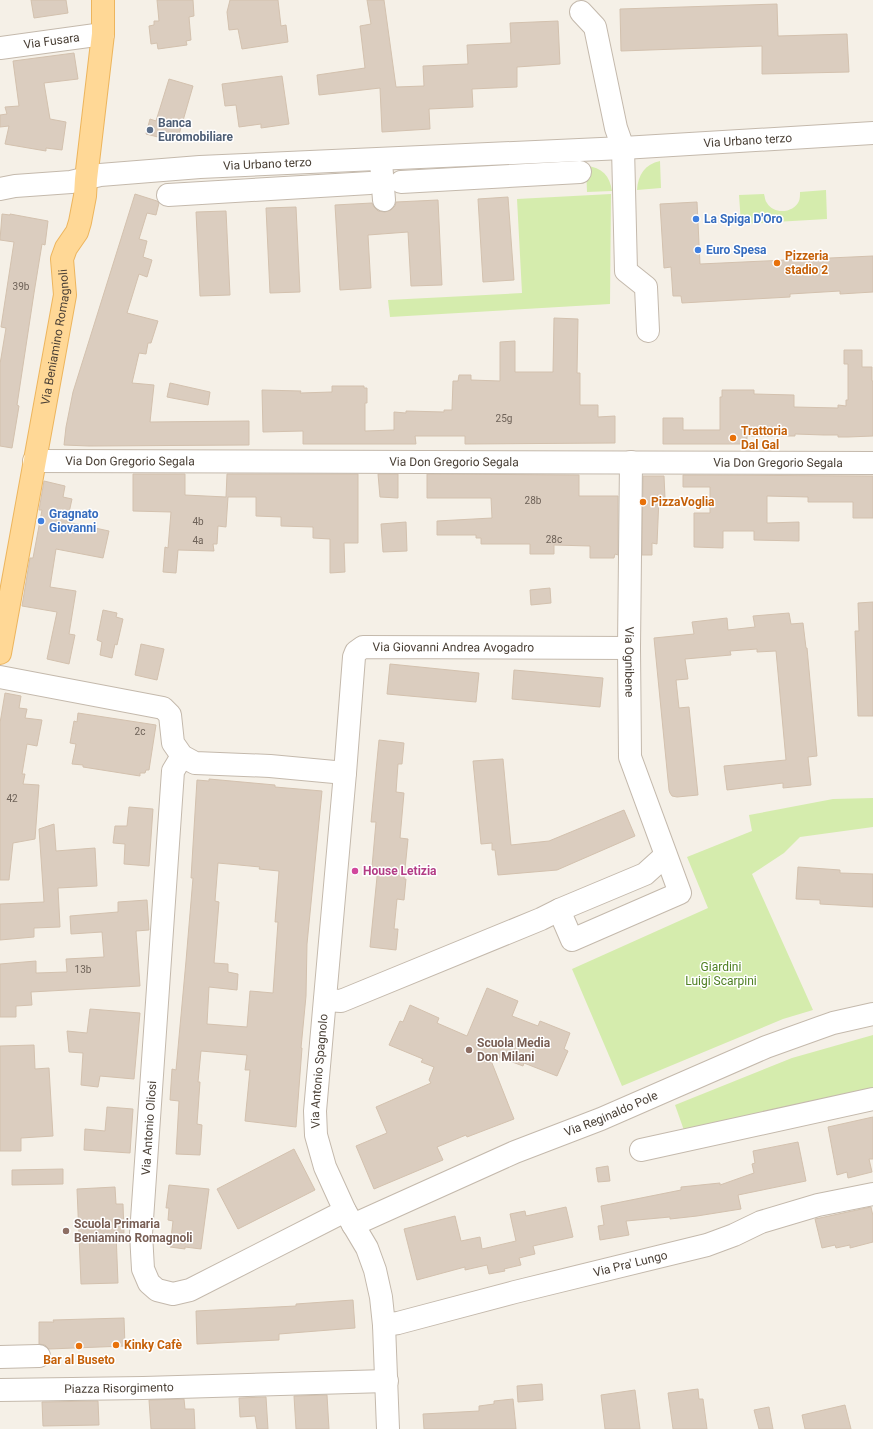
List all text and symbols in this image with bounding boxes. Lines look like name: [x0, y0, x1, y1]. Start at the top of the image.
street label: Via Fusara: [23, 30, 80, 52]
place label: Banca Euromobiliare: [158, 116, 234, 144]
marker: Banca Euromobiliare: [145, 125, 155, 135]
street label: Via Urbano terzo: [703, 131, 793, 150]
street label: Via Urbano terzo: [223, 155, 312, 173]
place label: La Spiga D'Oro: [704, 212, 783, 226]
marker: La Spiga D'Oro: [691, 214, 701, 224]
place label: Euro Spesa: [706, 243, 767, 257]
marker: Euro Spesa: [693, 245, 703, 255]
place label: Pizzeria stadio 2: [785, 249, 829, 277]
marker: Pizzeria stadio 2: [772, 258, 782, 268]
street label: Via Beniamino Romagnoli: [38, 269, 72, 406]
house number: 39b: [13, 281, 30, 292]
house number: 25g: [496, 413, 512, 424]
place label: Trattoria Dal Gal: [741, 424, 788, 452]
marker: Trattoria Dal Gal: [728, 433, 738, 443]
street label: Via Don Gregorio Segala: [65, 454, 195, 468]
street label: Via Don Gregorio Segala: [389, 455, 519, 469]
street label: Via Don Gregorio Segala: [713, 456, 843, 470]
house number: 28b: [525, 495, 542, 506]
place label: PizzaVoglia: [651, 495, 715, 509]
marker: PizzaVoglia: [638, 497, 648, 507]
place label: Gragnato Giovanni: [49, 507, 99, 535]
marker: Gragnato Giovanni: [36, 516, 46, 526]
house number: 4b: [192, 516, 204, 527]
house number: 28c: [546, 534, 562, 545]
house number: 4a: [192, 535, 204, 546]
street label: Via Ognibene: [622, 627, 636, 697]
street label: Via Giovanni Andrea Avogadro: [373, 640, 534, 655]
house number: 2c: [135, 726, 145, 737]
house number: 42: [6, 793, 18, 804]
place label: House Letizia: [363, 864, 437, 878]
marker: House Letizia: [350, 866, 360, 876]
park label: Giardini Luigi Scarpini: [685, 960, 757, 988]
house number: 13b: [75, 964, 92, 975]
street label: Via Antonio Spagnolo: [308, 1013, 331, 1129]
place label: Scuola Media Don Milani: [477, 1036, 551, 1064]
marker: Scuola Media Don Milani: [464, 1045, 474, 1055]
street label: Via Antonio Oliosi: [139, 1080, 159, 1176]
street label: Via Reginaldo Pole: [562, 1088, 660, 1139]
place label: Scuola Primaria Beniamino Romagnoli: [74, 1217, 193, 1245]
marker: Scuola Primaria Beniamino Romagnoli: [61, 1226, 71, 1236]
street label: Via Pra' Lungo: [592, 1248, 669, 1280]
place label: Kinky Cafè: [124, 1338, 182, 1352]
marker: Kinky Cafè: [111, 1340, 121, 1350]
marker: Bar al Buseto: [74, 1341, 84, 1351]
place label: Bar al Buseto: [43, 1353, 115, 1367]
street label: Piazza Risorgimento: [64, 1380, 174, 1396]

